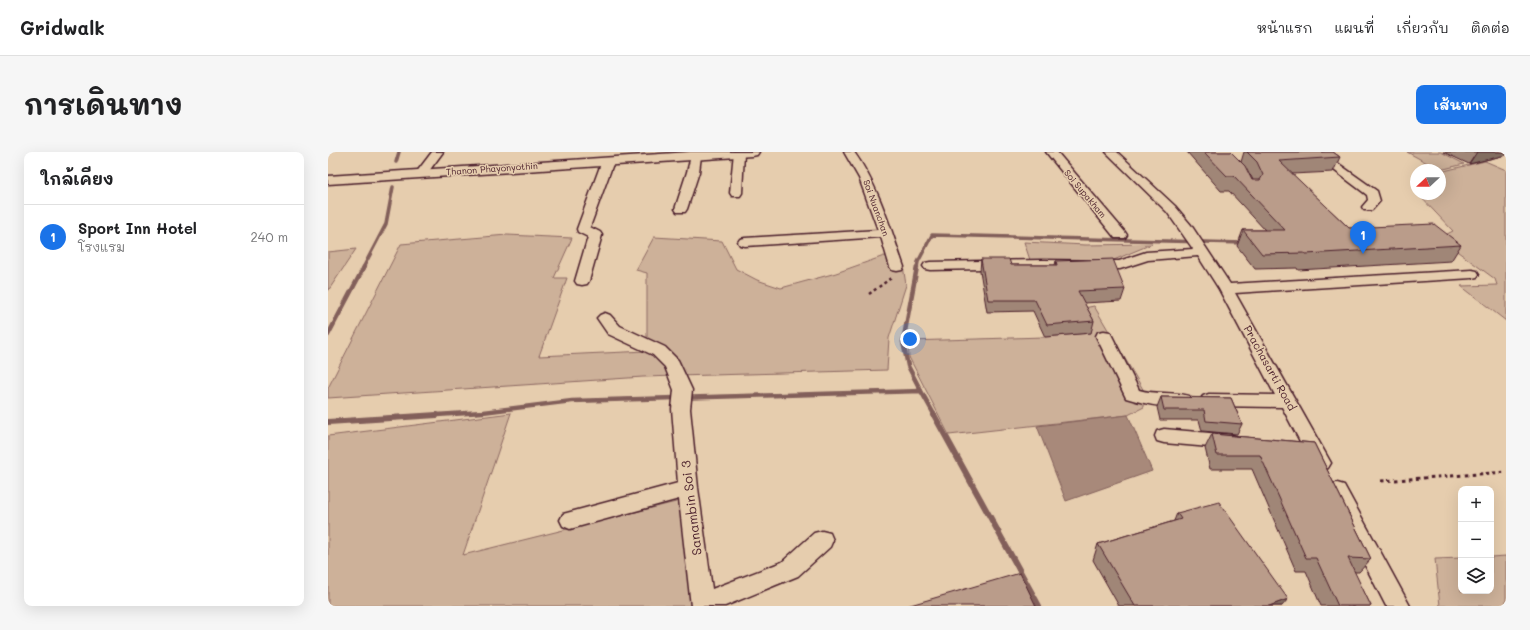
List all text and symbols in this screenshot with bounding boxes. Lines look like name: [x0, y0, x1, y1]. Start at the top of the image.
text: Gridwalk: [20, 15, 105, 40]
text: หน้าแรก: [1257, 18, 1313, 37]
text: แผนที่: [1335, 18, 1375, 37]
text: เกี่ยวกับ: [1397, 18, 1449, 37]
text: ติดต่อ: [1471, 18, 1510, 37]
button: เส้นทาง: [1416, 85, 1506, 124]
text: การเดินทาง: [24, 86, 182, 122]
street label: Thanon Phayonyothin: [446, 160, 538, 177]
north arrow: [1410, 164, 1446, 200]
text: ใกล้เคียง: [40, 167, 114, 189]
street label: Soi Supakham: [1062, 167, 1109, 220]
street label: Soi Nuanchan: [861, 178, 892, 238]
text: Sport Inn Hotel: [78, 218, 197, 238]
pin: 1: [1350, 221, 1376, 254]
text: 1: [50, 228, 56, 245]
text: 240 m: [251, 228, 288, 245]
text: โรงแรม: [78, 238, 125, 255]
street label: Prachasarti Road: [1241, 322, 1300, 413]
your location: [900, 329, 920, 349]
street label: Sanambin Soi 3: [676, 459, 705, 556]
map controls: [1458, 486, 1494, 594]
button: +: [1458, 486, 1494, 522]
button: −: [1458, 522, 1494, 558]
button: layers: [1458, 558, 1494, 594]

